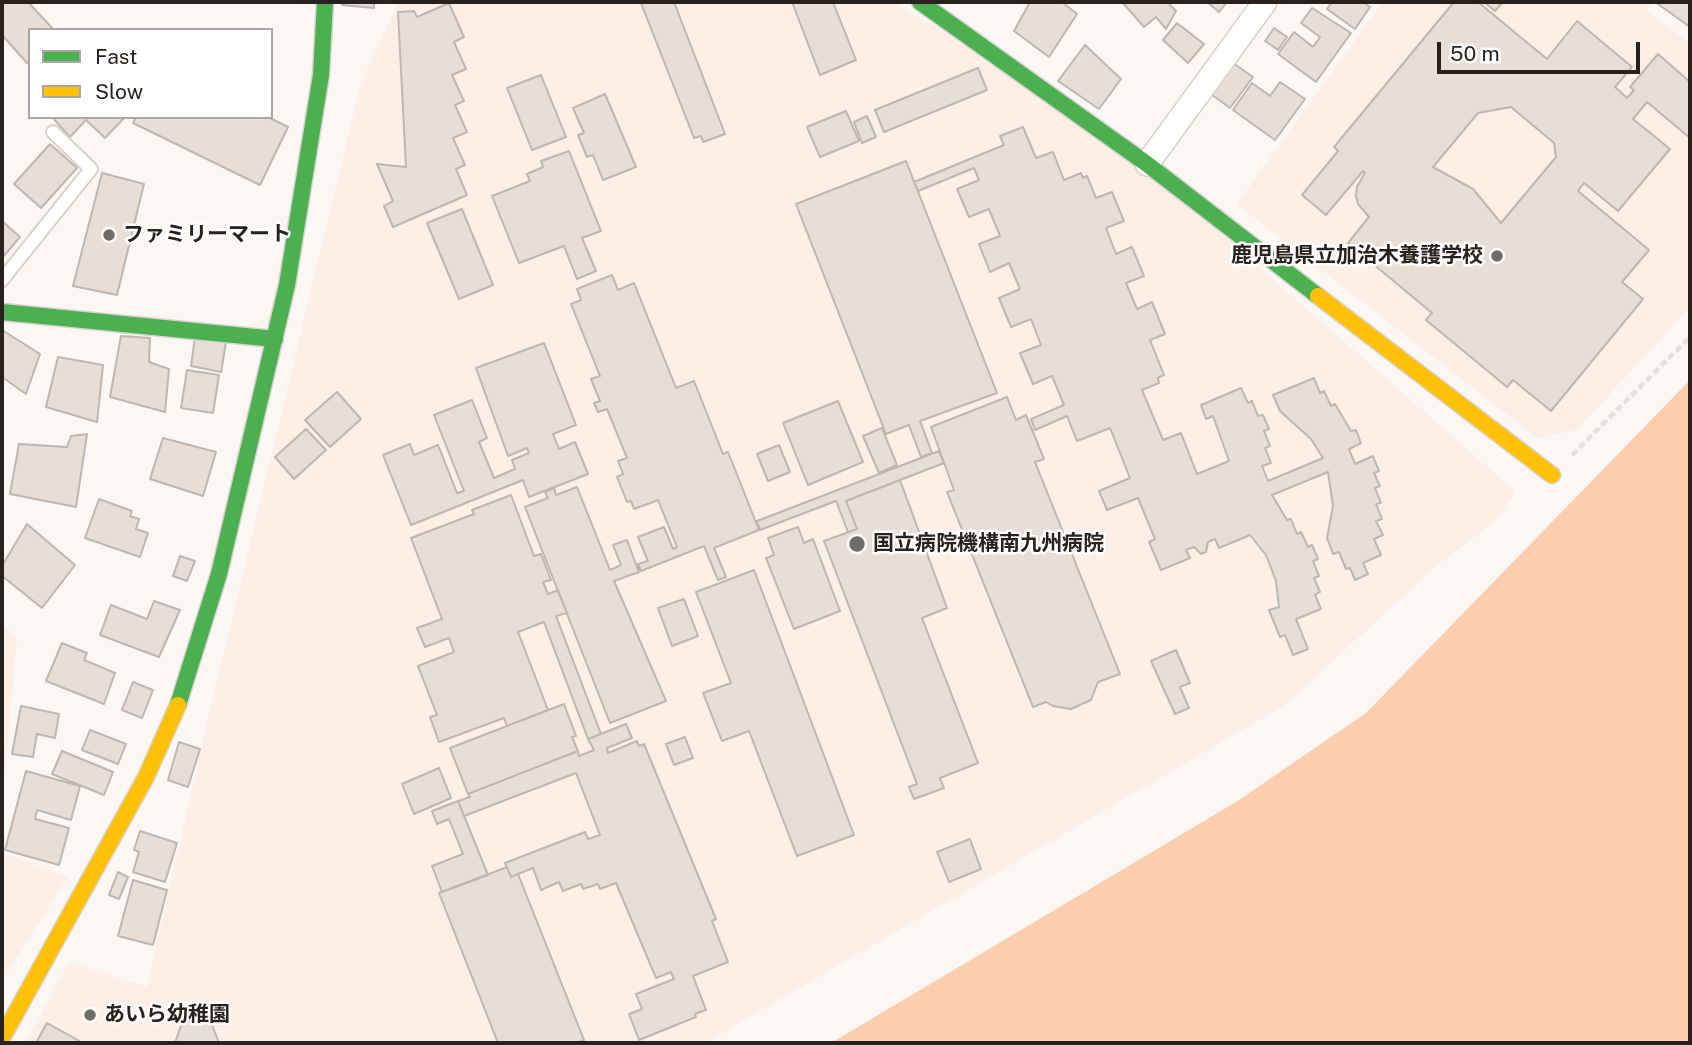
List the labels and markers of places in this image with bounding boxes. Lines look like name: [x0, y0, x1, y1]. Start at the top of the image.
place label: ファミリーマート: [123, 222, 291, 248]
marker: ファミリーマート: [101, 227, 117, 243]
place label: 鹿児島県立加治木養護学校: [1231, 243, 1483, 269]
marker: 鹿児島県立加治木養護学校: [1489, 248, 1505, 264]
place label: 国立病院機構南九州病院: [873, 531, 1104, 557]
marker: 国立病院機構南九州病院: [847, 534, 867, 554]
place label: あいら幼稚園: [104, 1002, 230, 1028]
marker: あいら幼稚園: [82, 1007, 98, 1023]

